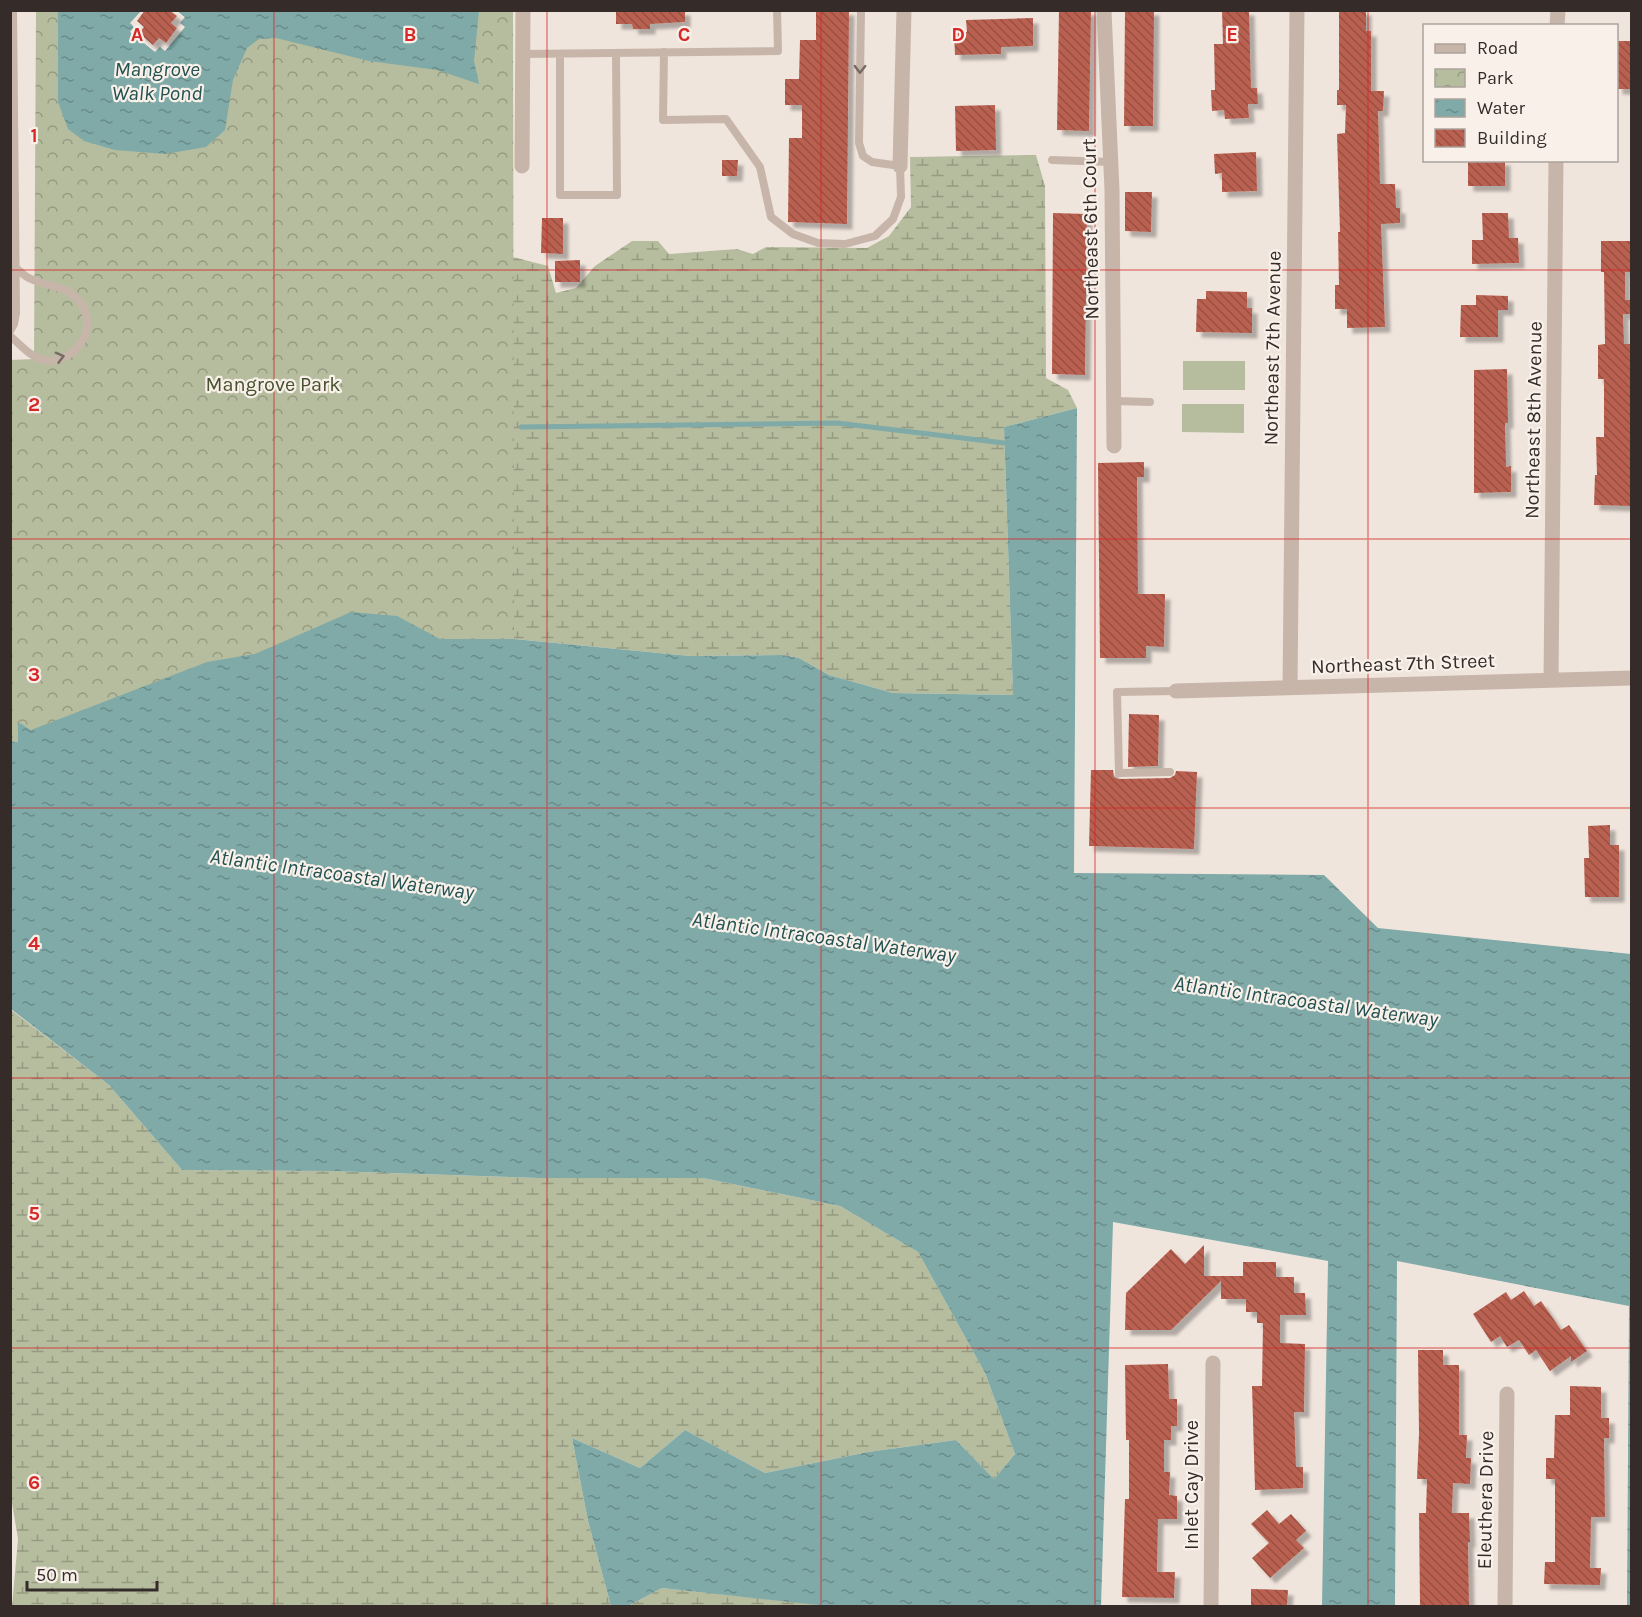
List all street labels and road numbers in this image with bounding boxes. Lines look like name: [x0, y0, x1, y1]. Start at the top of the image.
street label: Northeast 6th Court: [1077, 138, 1104, 320]
street label: Northeast 7th Avenue: [1259, 250, 1286, 446]
street label: Northeast 8th Avenue: [1520, 321, 1547, 519]
street label: Northeast 7th Street: [1311, 649, 1496, 678]
street label: Inlet Cay Drive: [1180, 1420, 1203, 1550]
street label: Eleuthera Drive: [1473, 1430, 1498, 1570]

